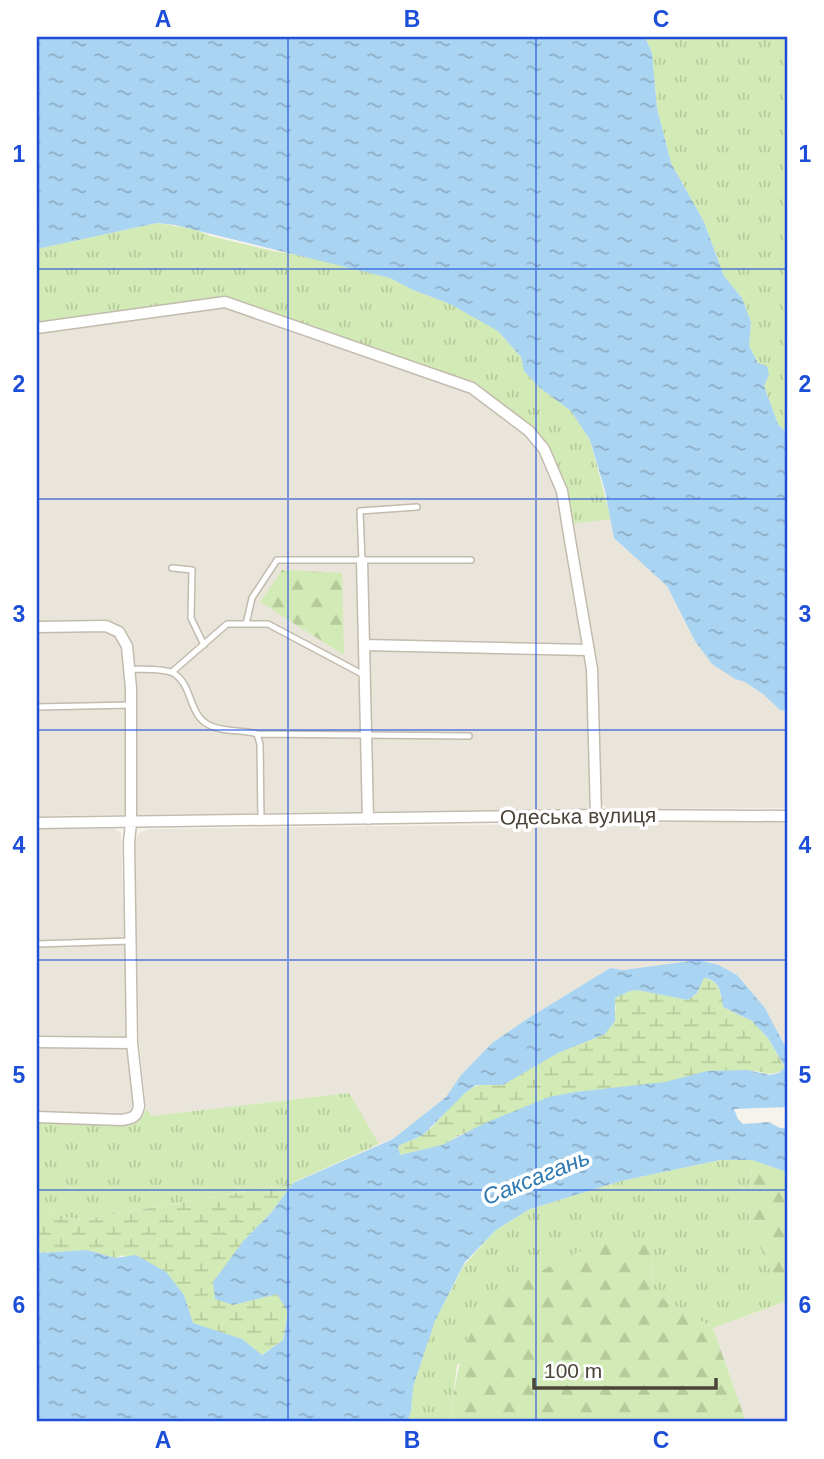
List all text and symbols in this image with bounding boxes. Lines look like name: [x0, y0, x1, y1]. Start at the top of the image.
text: A: [155, 6, 171, 32]
text: B: [404, 6, 420, 32]
text: C: [653, 6, 669, 32]
text: 1: [13, 141, 26, 167]
text: 1: [799, 141, 812, 167]
text: 2: [13, 371, 25, 397]
text: 2: [799, 371, 811, 397]
text: 3: [13, 601, 25, 627]
text: 3: [799, 601, 811, 627]
street label: Одеська вулиця: [500, 803, 656, 829]
text: 4: [13, 832, 26, 858]
text: 4: [799, 832, 812, 858]
text: 5: [13, 1062, 26, 1088]
text: 5: [799, 1062, 812, 1088]
water label: Саксагань: [479, 1144, 593, 1210]
text: 6: [13, 1292, 25, 1318]
text: 6: [799, 1292, 811, 1318]
scale bar: [534, 1347, 716, 1391]
text: 100 m: [544, 1359, 602, 1382]
text: A: [155, 1427, 171, 1453]
text: B: [404, 1427, 420, 1453]
text: C: [653, 1427, 669, 1453]

